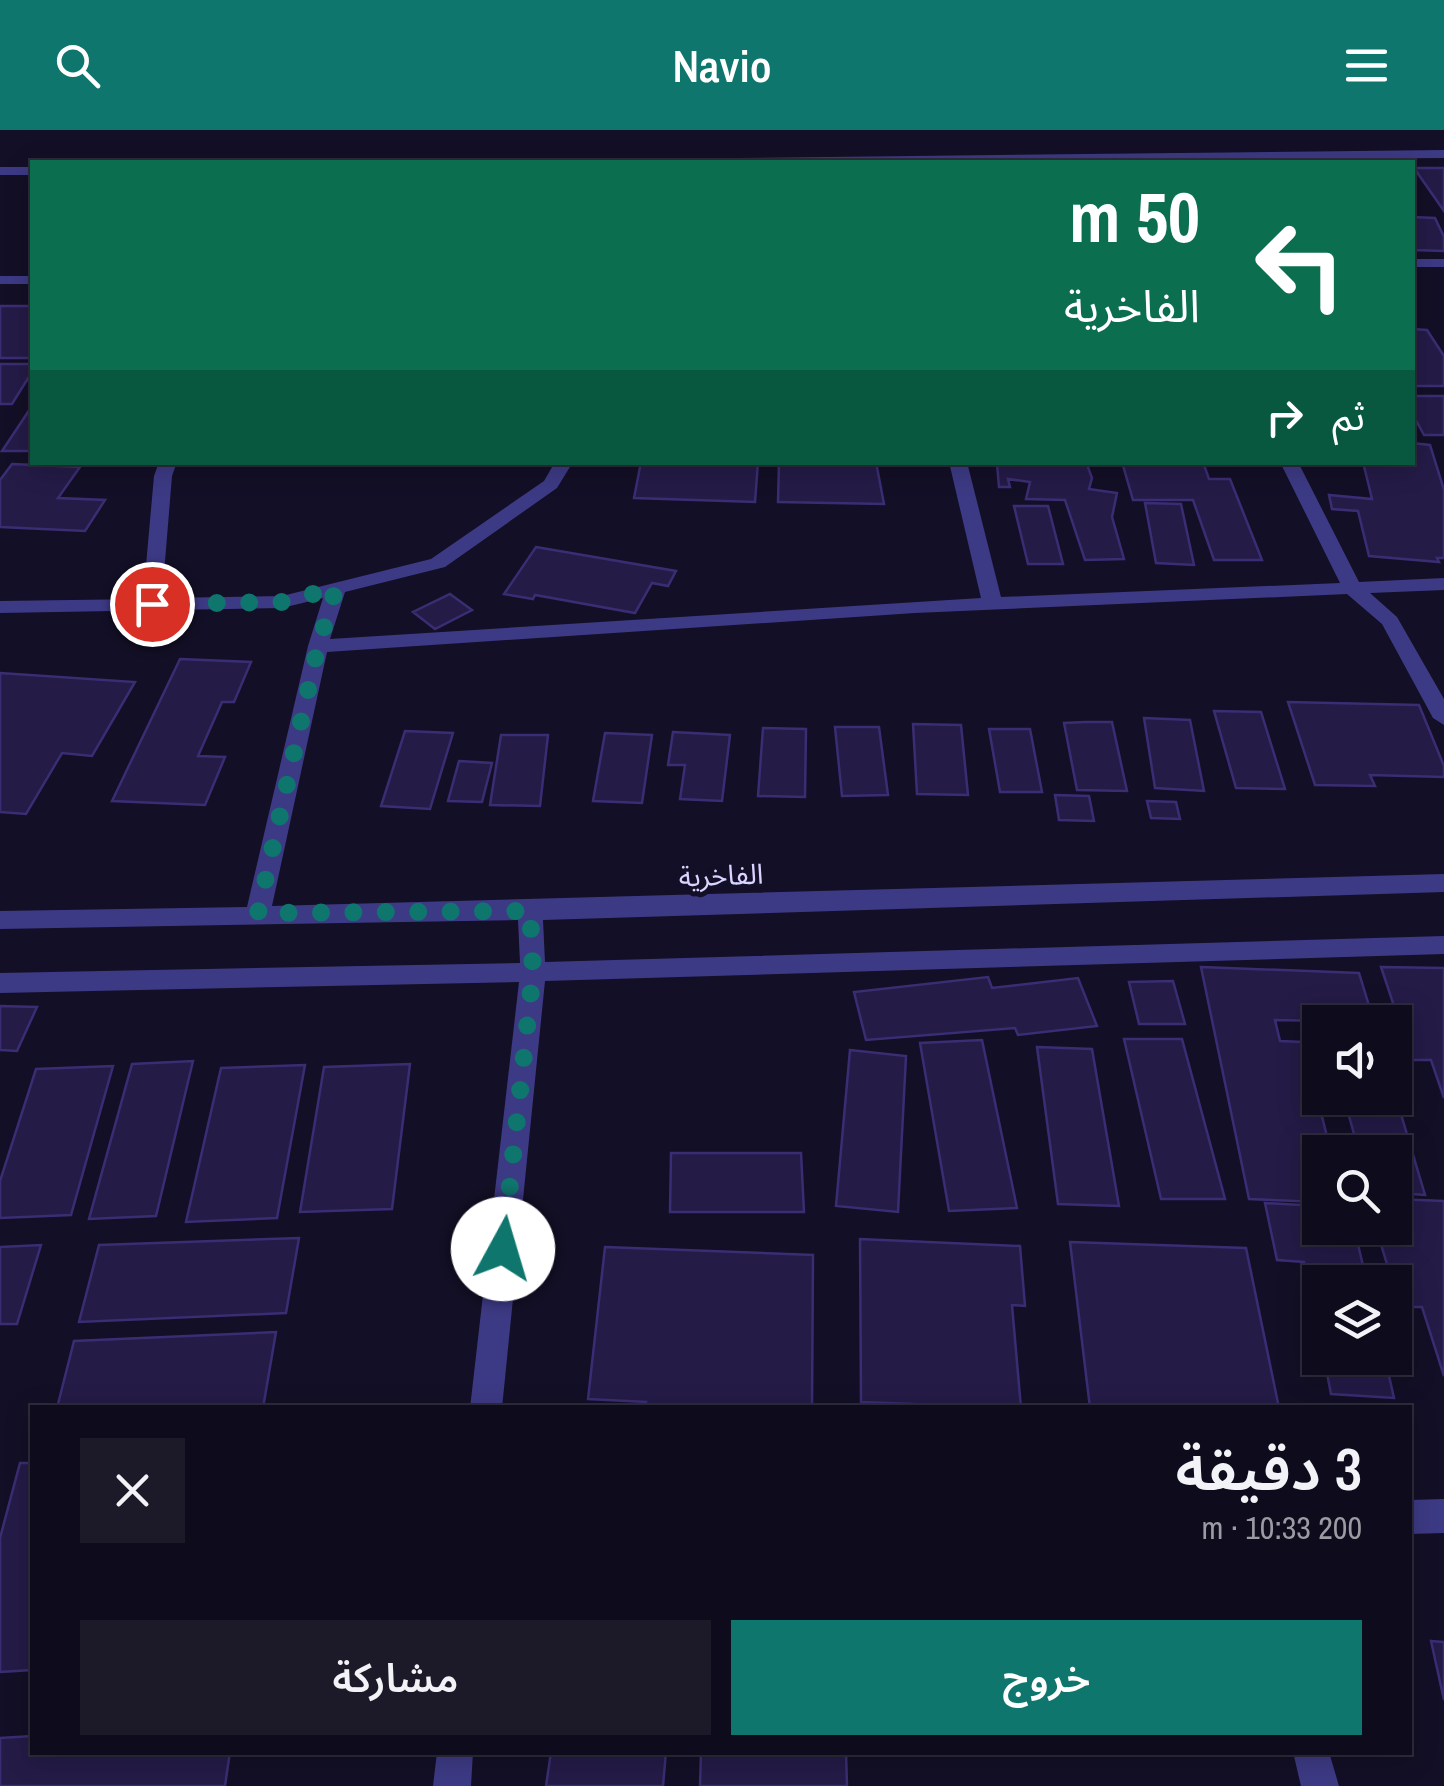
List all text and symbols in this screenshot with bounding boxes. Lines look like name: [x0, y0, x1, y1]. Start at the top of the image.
text: Navio: [672, 35, 772, 96]
icon: search: [50, 38, 105, 93]
icon: menu: [1339, 38, 1394, 93]
text: 50 m: [1069, 170, 1200, 264]
icon: left: [1235, 200, 1365, 330]
text: الفاخرية: [1064, 275, 1200, 336]
icon: right: [1257, 390, 1312, 445]
text: ثم: [1332, 391, 1365, 442]
pin: [110, 562, 195, 647]
icon: arrive: [125, 577, 180, 632]
street label: الفاخرية: [678, 855, 764, 895]
map controls: [1302, 1005, 1412, 1375]
button: sound: [1302, 1005, 1412, 1115]
button: search: [1302, 1135, 1412, 1245]
position arrow: [451, 1197, 555, 1301]
button: layers: [1302, 1265, 1412, 1375]
text: 3 دقيقة: [1175, 1428, 1362, 1509]
button: close: [80, 1438, 185, 1543]
text: 200 m · 10:33: [1202, 1506, 1362, 1549]
button: مشاركة: [80, 1620, 711, 1735]
button: خروج: [731, 1620, 1362, 1735]

